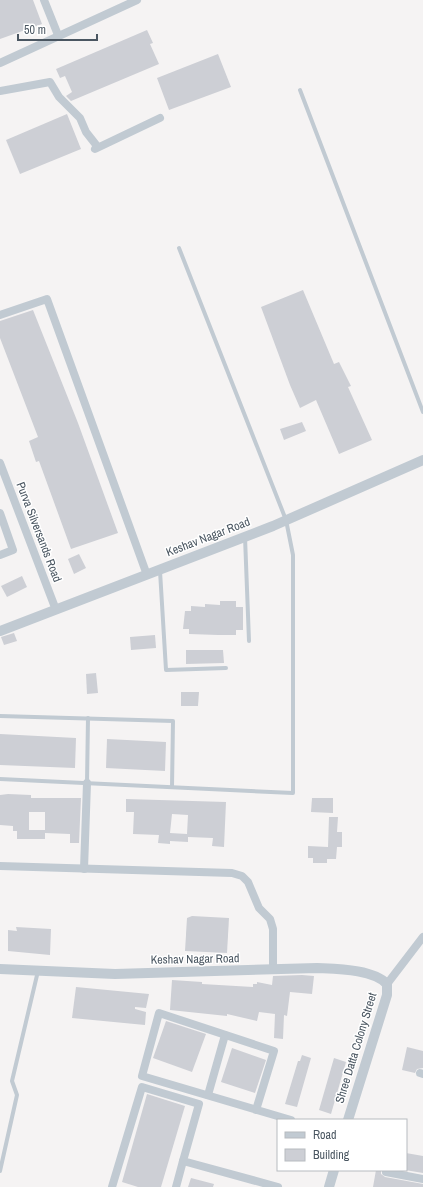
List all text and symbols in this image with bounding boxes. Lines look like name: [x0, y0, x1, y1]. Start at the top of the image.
scale bar: [18, 16, 97, 42]
text: 50 m: [24, 22, 46, 38]
street label: Purva Silversands Road: [13, 480, 65, 584]
street label: Keshav Nagar Road: [164, 514, 252, 560]
street label: Keshav Nagar Road: [151, 950, 239, 968]
street label: Shree Datta Colony Street: [332, 990, 381, 1105]
legend: [277, 1119, 407, 1171]
text: Road: [313, 1127, 337, 1143]
text: Building: [313, 1147, 350, 1163]

